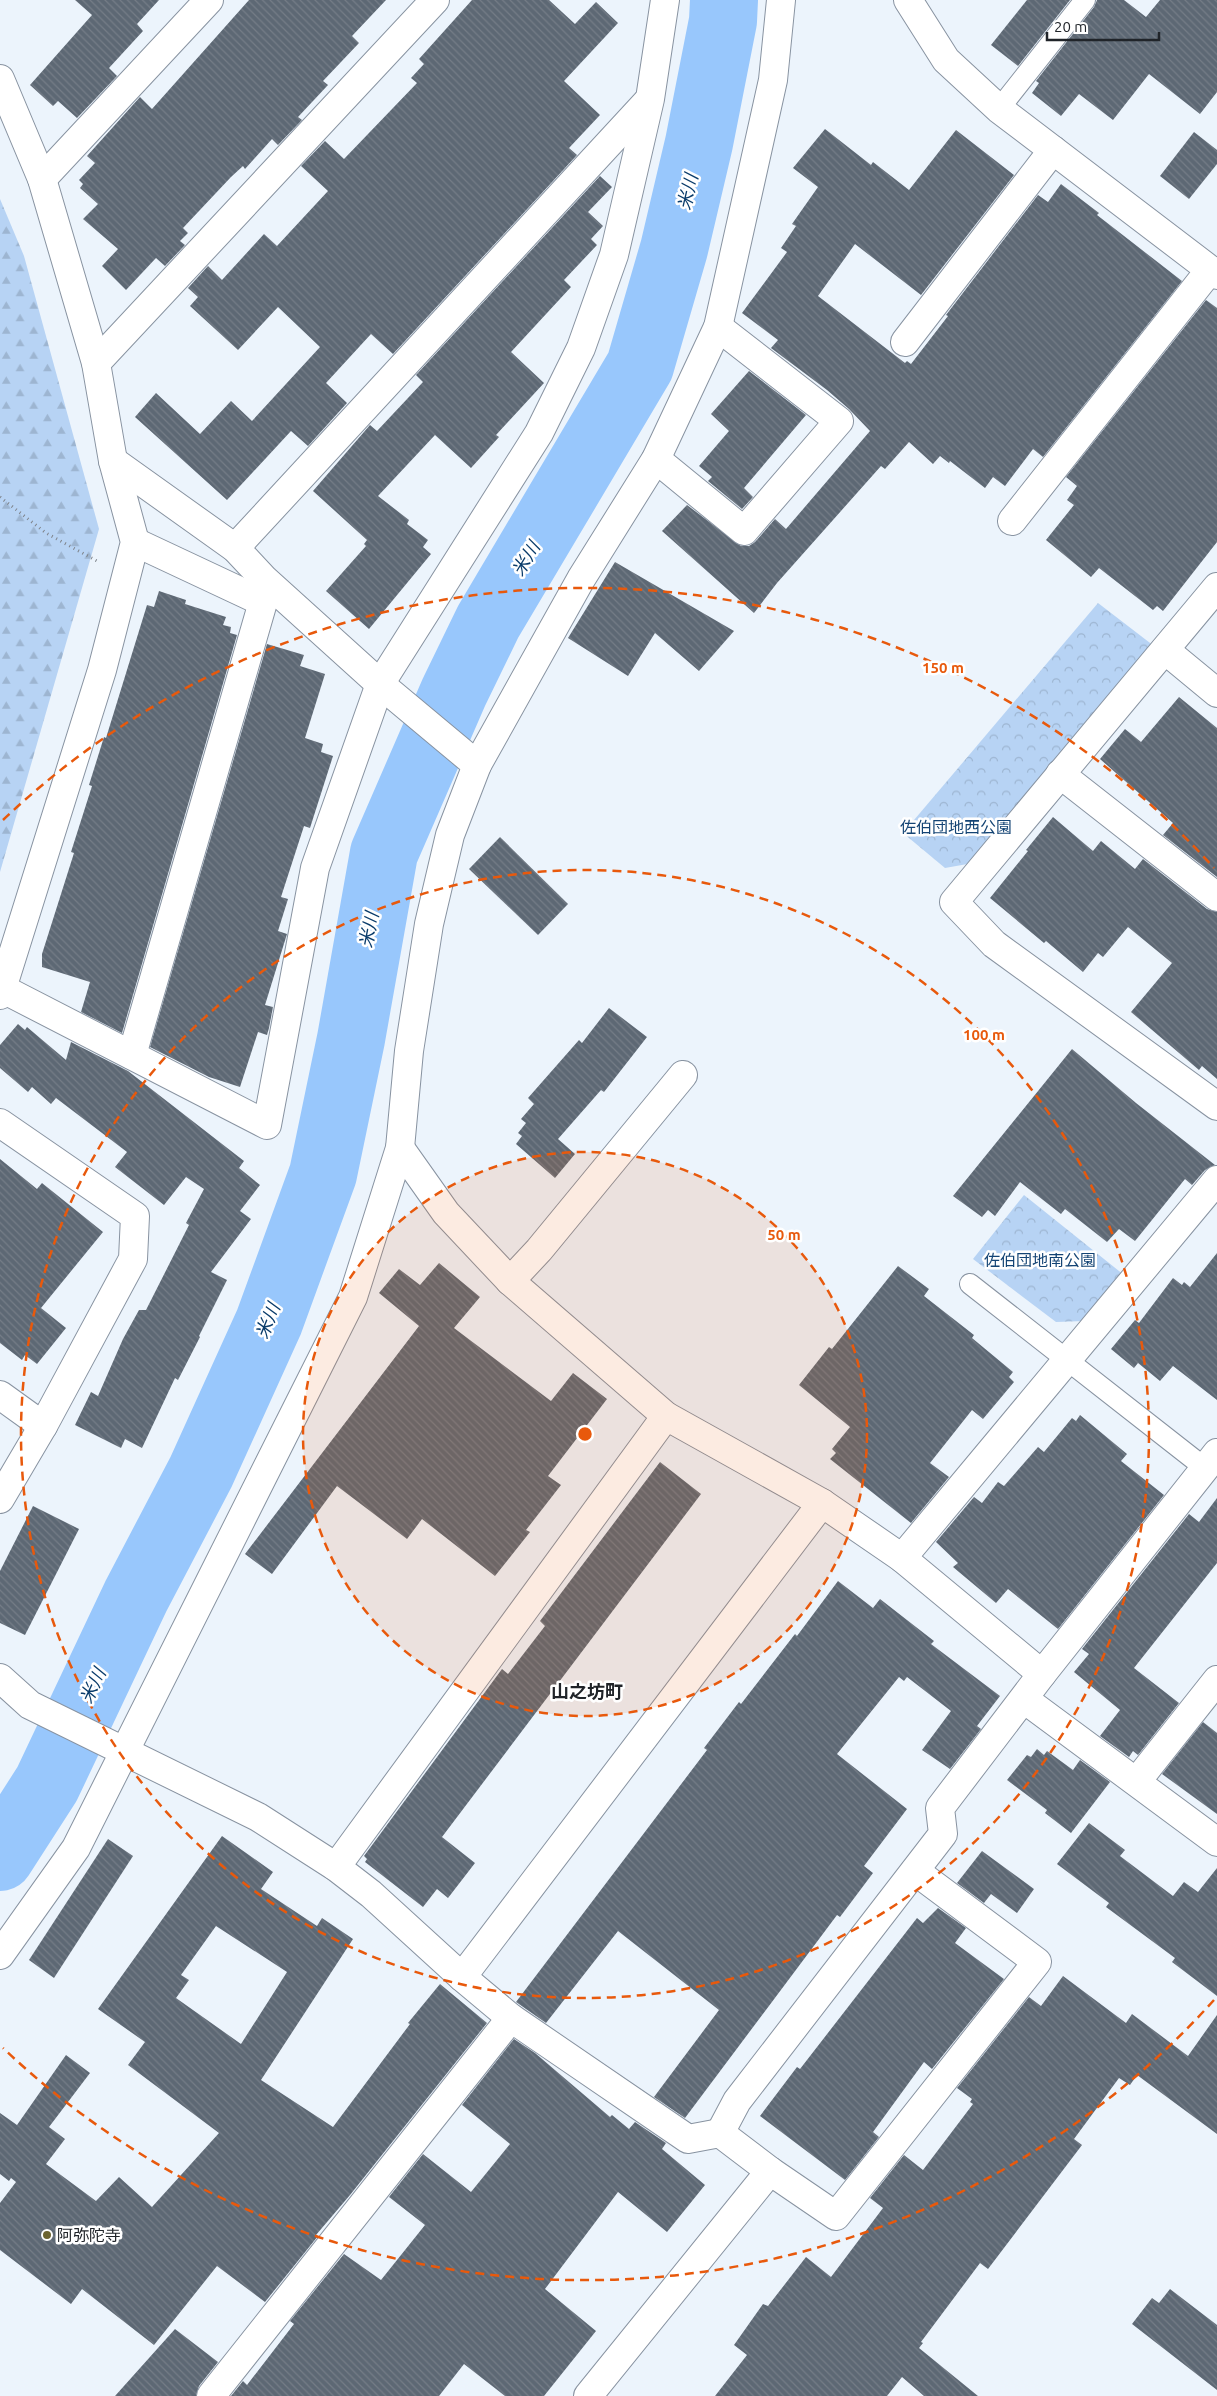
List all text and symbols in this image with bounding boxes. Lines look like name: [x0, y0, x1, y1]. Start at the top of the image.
scale bar: [1047, 10, 1160, 42]
text: 20 m: [1054, 18, 1087, 35]
water label: 米川: [673, 170, 701, 212]
water label: 米川: [507, 536, 544, 579]
text: 150 m: [922, 659, 964, 676]
park label: 佐伯団地西公園: [900, 818, 1012, 836]
water label: 米川: [355, 908, 382, 949]
text: 100 m: [963, 1026, 1005, 1043]
text: 50 m: [767, 1226, 801, 1243]
park label: 佐伯団地南公園: [984, 1251, 1096, 1269]
water label: 米川: [251, 1298, 284, 1341]
centre of rings: [576, 1425, 594, 1443]
water label: 米川: [75, 1663, 110, 1706]
district label: 山之坊町: [551, 1681, 623, 1701]
place label: 阿弥陀寺: [57, 2226, 121, 2244]
marker: 阿弥陀寺: [41, 2229, 53, 2241]

